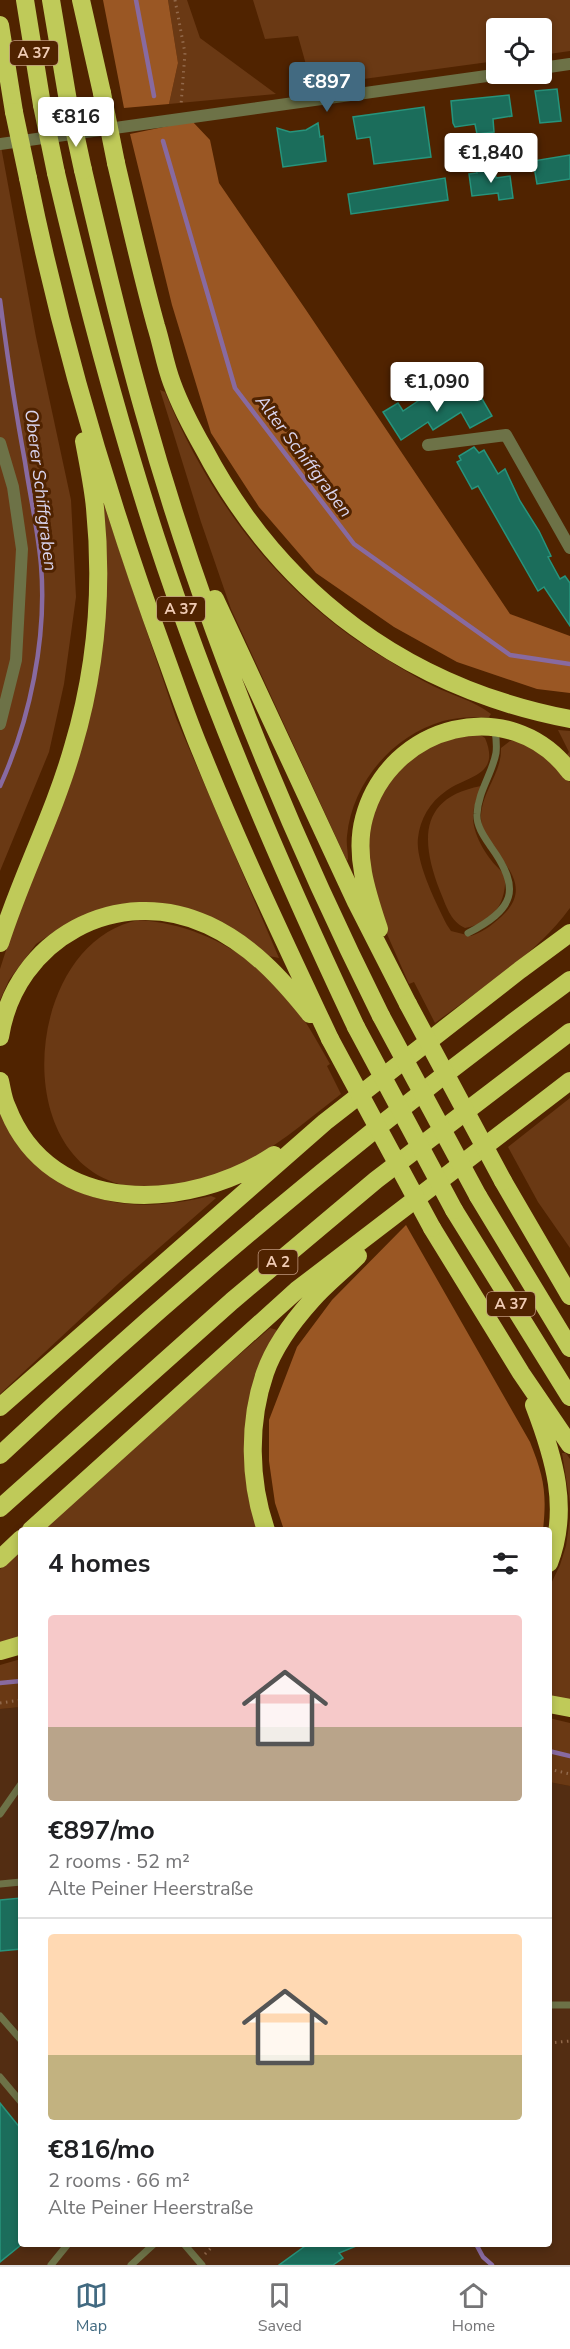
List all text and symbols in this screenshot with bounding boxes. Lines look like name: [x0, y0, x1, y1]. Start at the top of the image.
map controls: [486, 18, 552, 84]
button: locate: [486, 18, 552, 84]
road number: A 37: [10, 41, 58, 65]
pin: €897: [291, 62, 363, 113]
text: €897: [303, 68, 351, 95]
pin: €816: [40, 97, 112, 148]
text: €816: [52, 103, 100, 130]
pin: €1,840: [442, 133, 540, 184]
text: €1,840: [459, 139, 523, 166]
pin: €1,090: [388, 362, 486, 413]
text: €1,090: [405, 368, 469, 395]
water label: Alter Schiffgraben: [250, 389, 358, 522]
water label: Oberer Schiffgraben: [19, 408, 63, 572]
road number: A 37: [157, 597, 205, 621]
road number: A 2: [258, 1250, 298, 1274]
road number: A 37: [487, 1292, 535, 1316]
text: 4 homes: [48, 1546, 150, 1581]
icon: filters: [489, 1547, 522, 1580]
icon: home: [231, 1654, 339, 1762]
text: €897/mo: [48, 1813, 155, 1848]
text: 2 rooms · 52 m²: [48, 1848, 190, 1875]
text: Alte Peiner Heerstraße: [48, 1875, 253, 1902]
icon: home: [231, 1973, 339, 2081]
text: €816/mo: [48, 2132, 155, 2167]
text: 2 rooms · 66 m²: [48, 2167, 190, 2194]
text: Alte Peiner Heerstraße: [48, 2194, 253, 2221]
tab: Map: [75, 2279, 108, 2337]
tab: Saved: [258, 2279, 302, 2337]
tab: Home: [452, 2279, 495, 2337]

